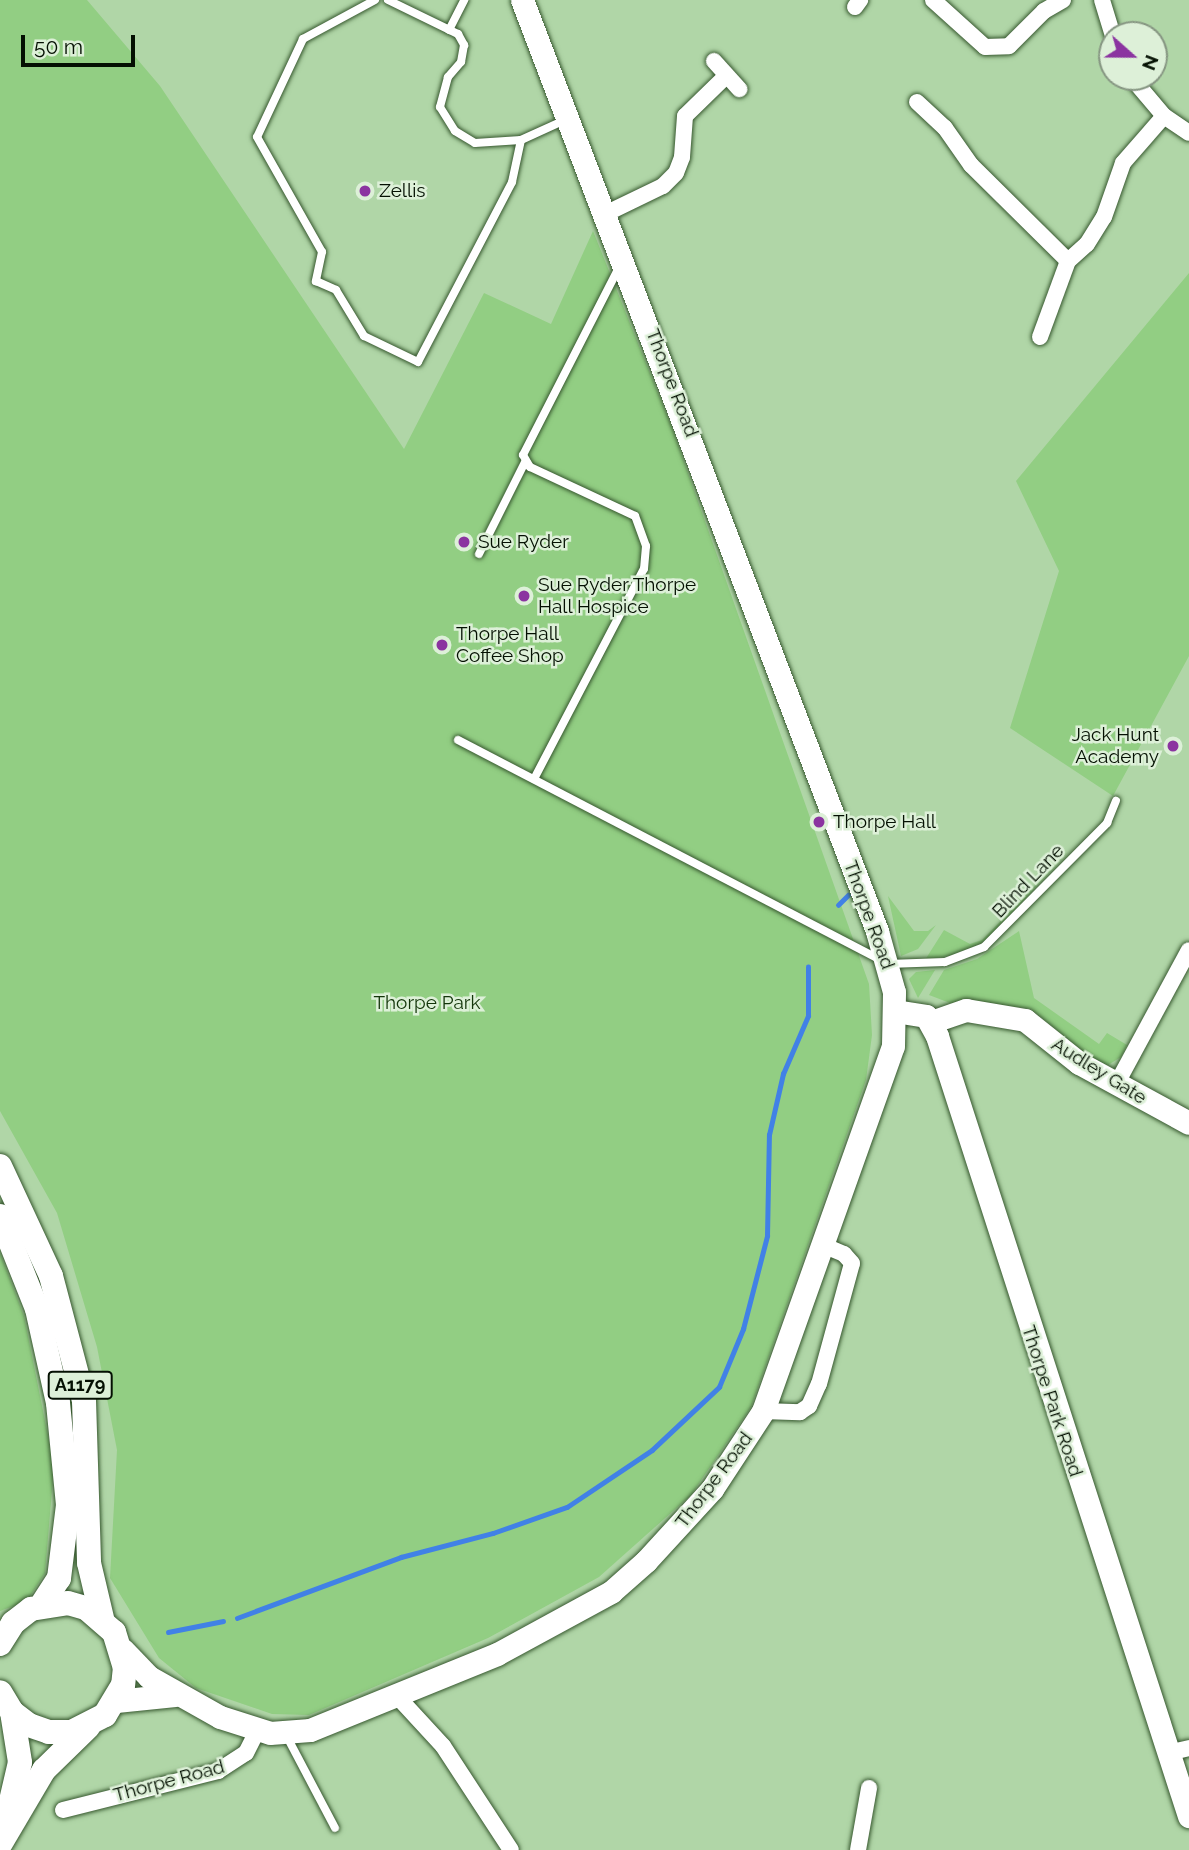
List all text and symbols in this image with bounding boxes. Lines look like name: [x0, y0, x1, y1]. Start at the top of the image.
scale bar: [24, 21, 138, 65]
north arrow: [1098, 21, 1168, 91]
text: 50 m: [34, 34, 83, 59]
text: N: [1138, 52, 1164, 74]
place label: Zellis: [379, 180, 425, 202]
marker: Zellis: [357, 183, 373, 199]
street label: Thorpe Road: [641, 326, 703, 440]
place label: Sue Ryder: [478, 531, 569, 553]
marker: Sue Ryder: [456, 534, 472, 550]
place label: Sue Ryder Thorpe Hall Hospice: [538, 574, 697, 618]
marker: Sue Ryder Thorpe Hall Hospice: [516, 588, 532, 604]
place label: Thorpe Hall Coffee Shop: [456, 623, 564, 667]
marker: Thorpe Hall Coffee Shop: [434, 637, 450, 653]
place label: Jack Hunt Academy: [1072, 724, 1159, 768]
marker: Jack Hunt Academy: [1165, 738, 1181, 754]
place label: Thorpe Hall: [833, 811, 936, 833]
marker: Thorpe Hall: [811, 814, 827, 830]
street label: Blind Lane: [987, 839, 1069, 923]
street label: Thorpe Road: [839, 858, 899, 972]
park label: Thorpe Park: [373, 992, 481, 1014]
street label: Audley Gate: [1047, 1033, 1151, 1109]
street label: Thorpe Park Road: [1017, 1323, 1087, 1479]
road number: A1179: [47, 1370, 113, 1400]
street label: Thorpe Road: [671, 1428, 757, 1532]
street label: Thorpe Road: [111, 1755, 227, 1807]

